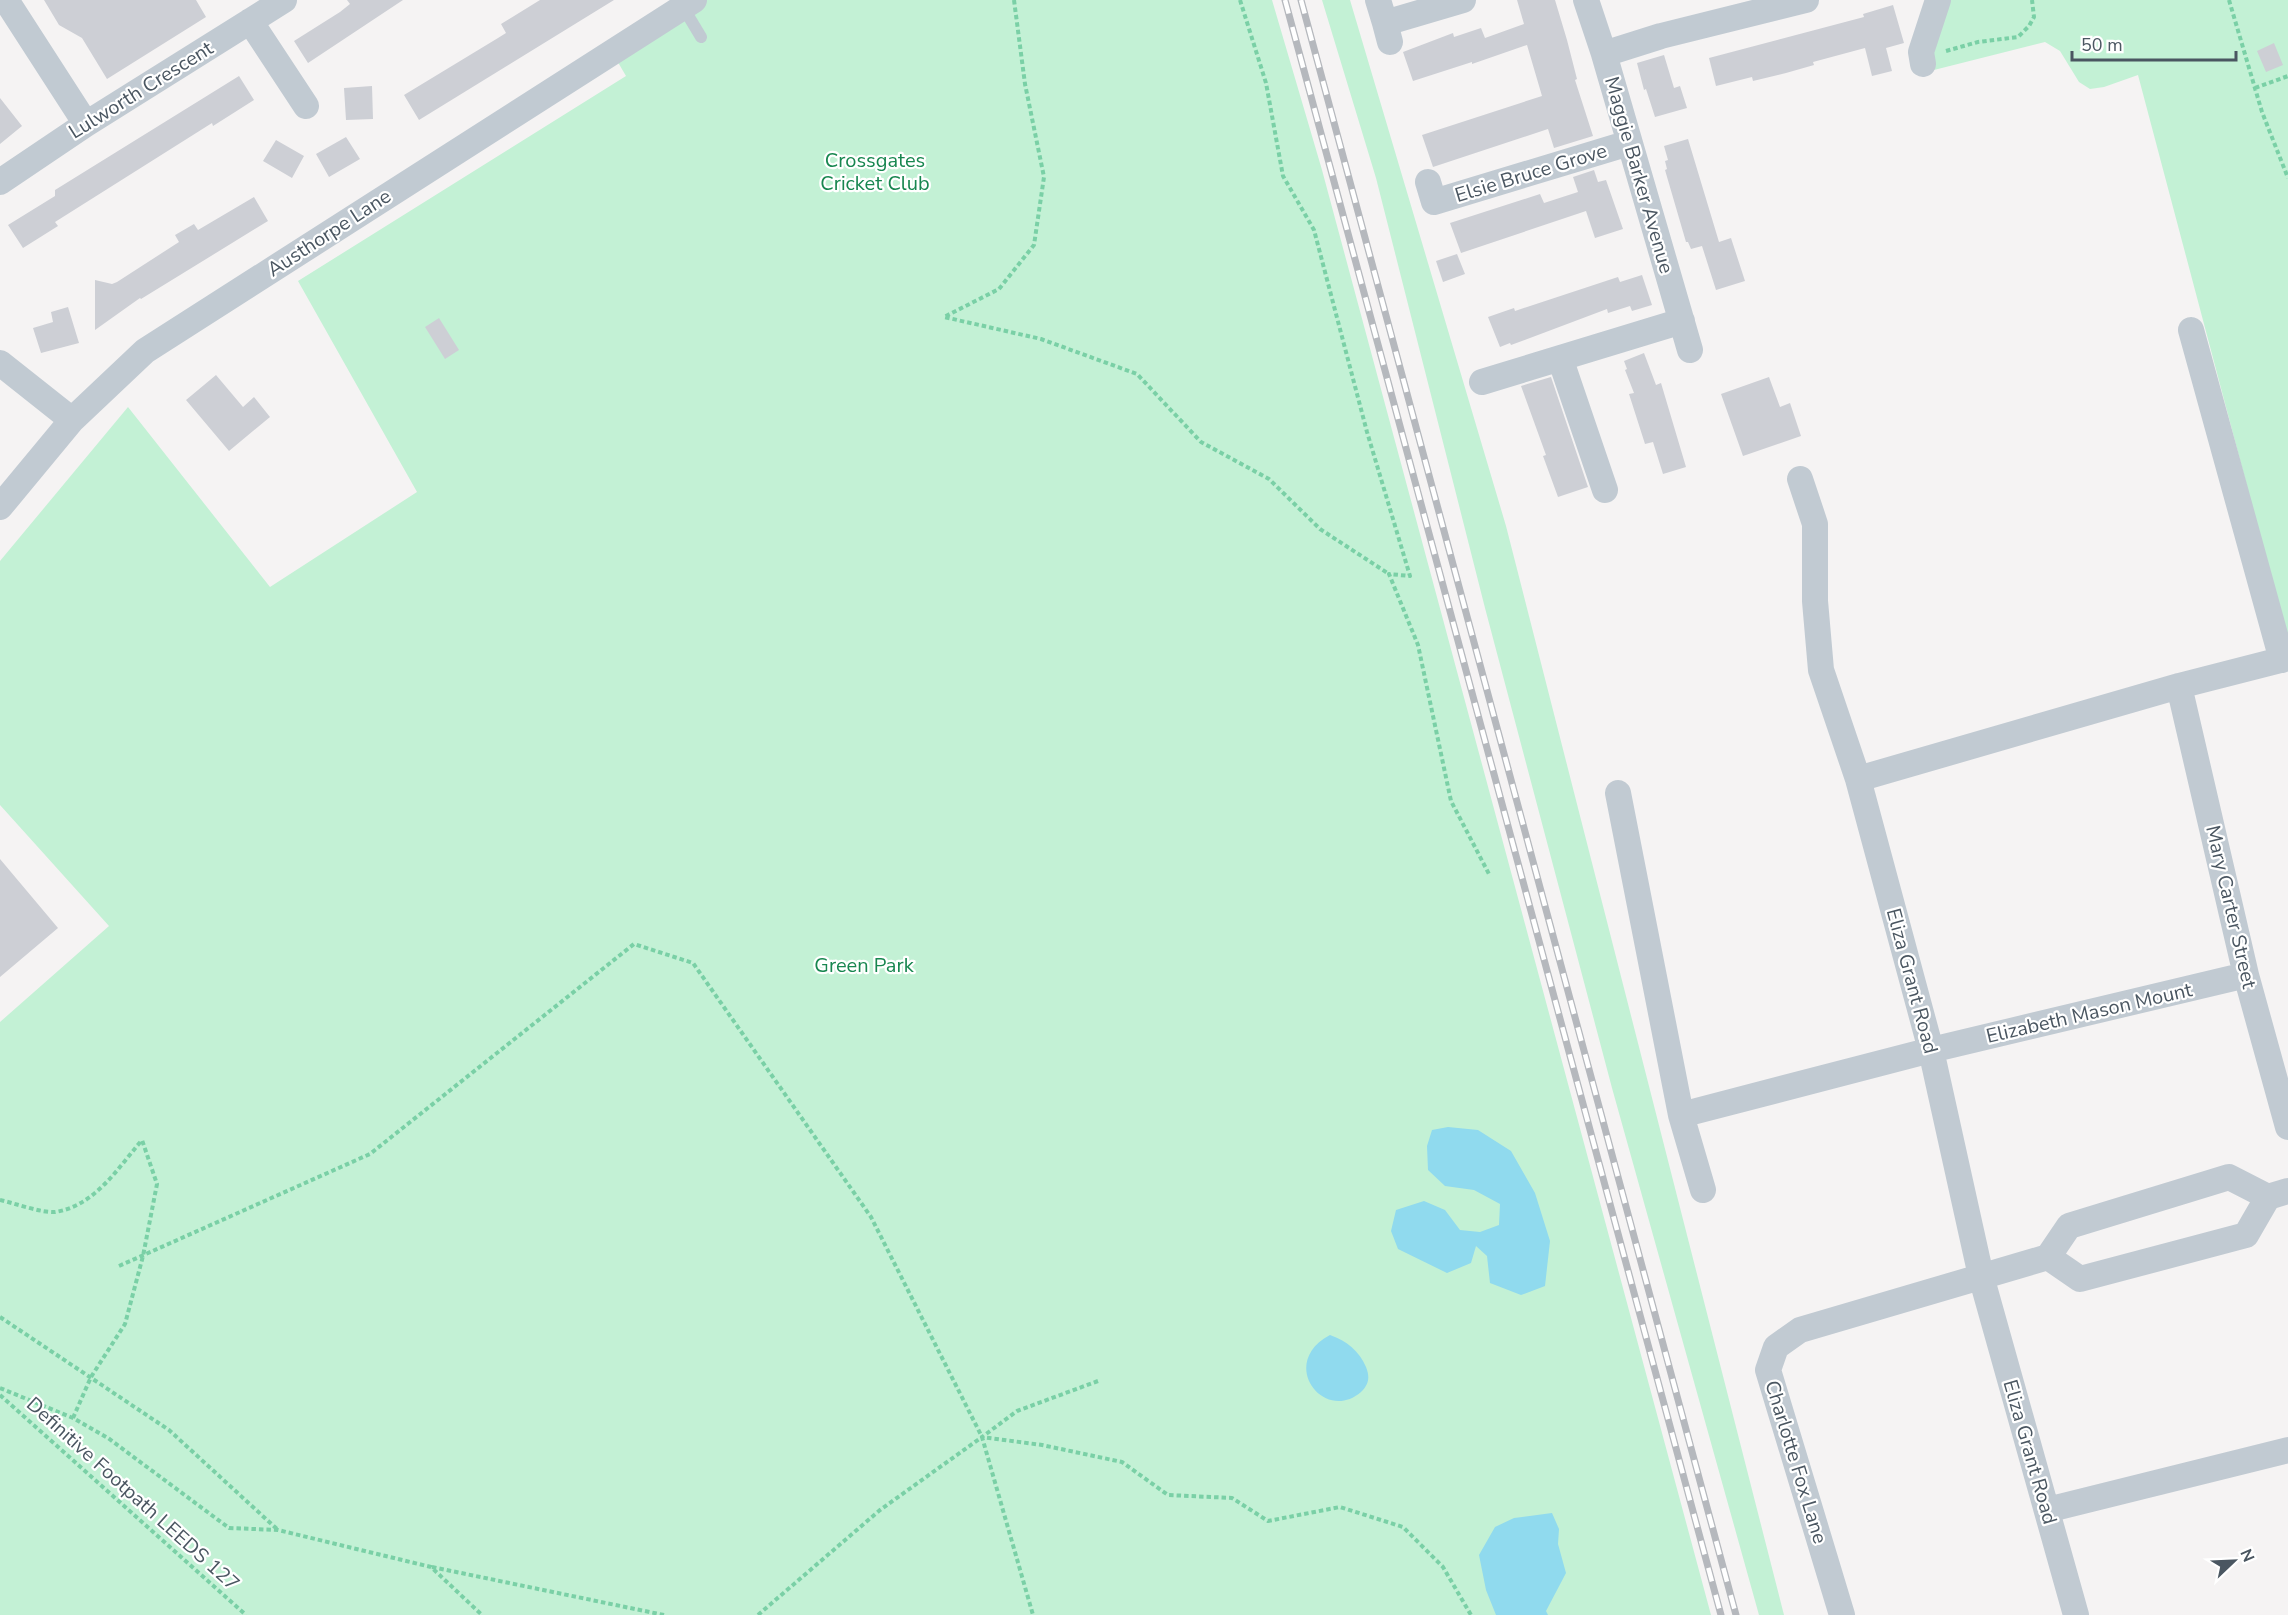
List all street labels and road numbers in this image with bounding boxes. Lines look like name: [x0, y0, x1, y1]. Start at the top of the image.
street label: Lulworth Crescent: [64, 34, 219, 145]
street label: Maggie Barker Avenue: [1598, 73, 1680, 277]
street label: Elsie Bruce Grove: [1452, 137, 1610, 209]
street label: Austhorpe Lane: [262, 183, 396, 283]
street label: Mary Carter Street: [2199, 823, 2263, 992]
street label: Eliza Grant Road: [1880, 905, 1944, 1057]
street label: Elizabeth Mason Mount: [1983, 976, 2196, 1050]
street label: Eliza Grant Road: [1996, 1376, 2064, 1528]
street label: Charlotte Fox Lane: [1758, 1377, 1834, 1547]
street label: Definitive Footpath LEEDS 127: [21, 1391, 245, 1597]

